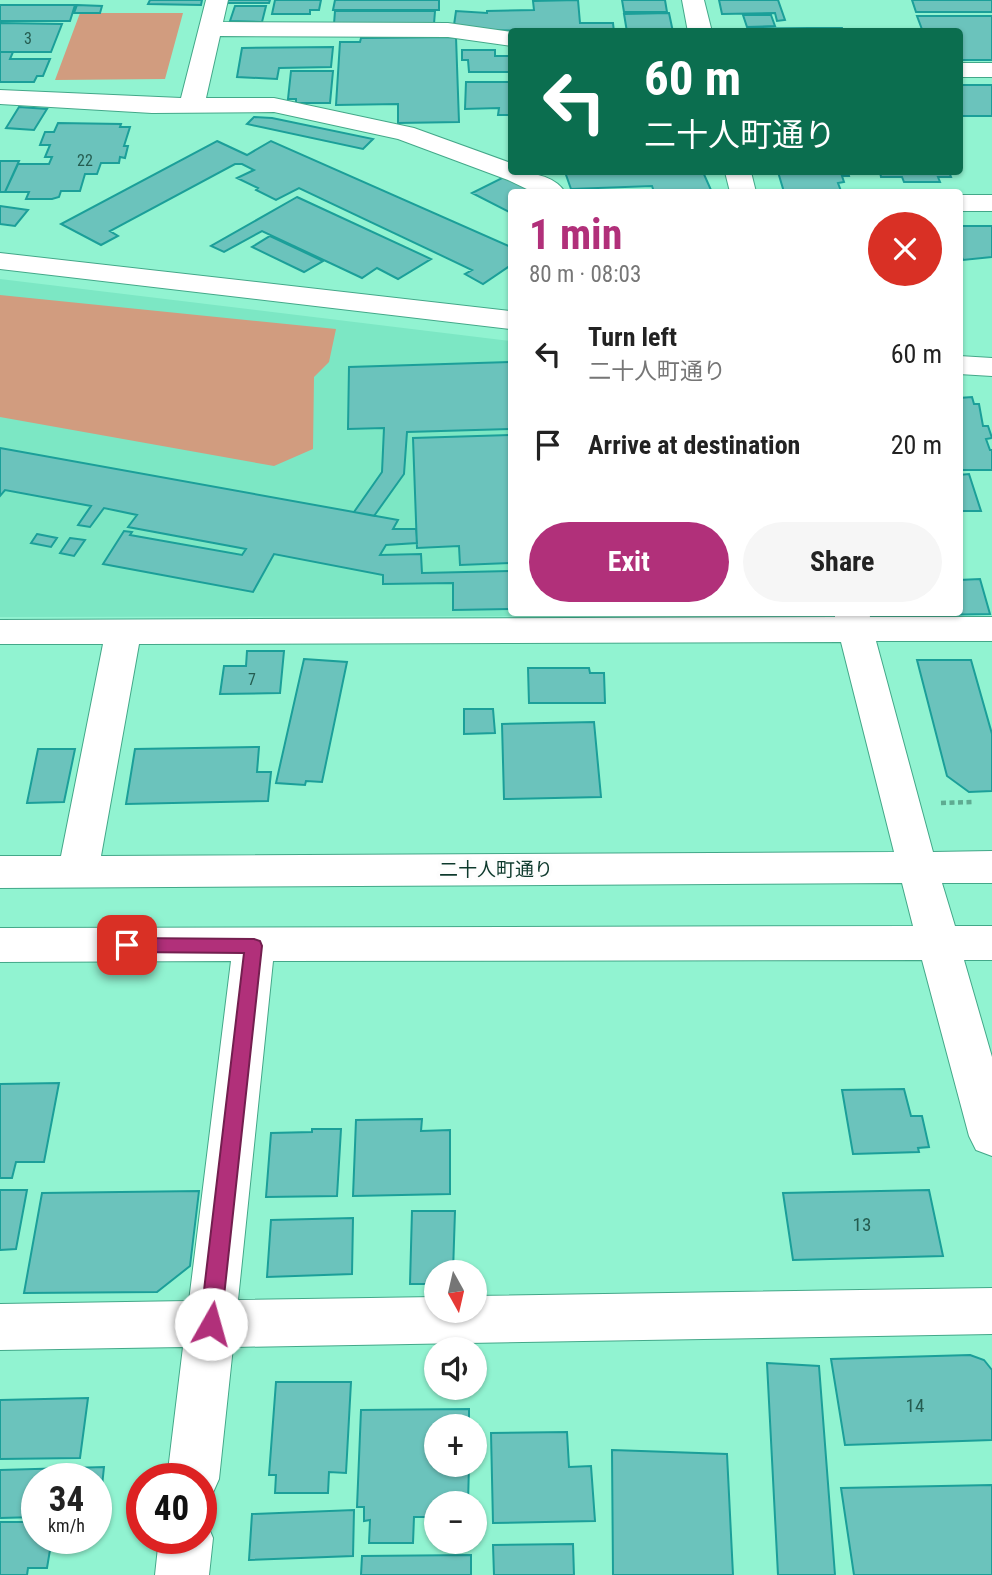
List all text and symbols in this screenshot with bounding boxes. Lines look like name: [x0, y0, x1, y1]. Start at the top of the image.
house number: 3: [24, 29, 32, 48]
text: 60 m: [644, 50, 741, 107]
icon: left: [529, 56, 620, 147]
text: 二十人町通り: [644, 116, 836, 154]
house number: 22: [77, 151, 93, 170]
text: 1 min: [529, 210, 622, 259]
button: close: [868, 212, 942, 286]
text: 80 m · 08:03: [529, 261, 641, 288]
text: Turn left: [588, 322, 677, 352]
icon: left: [529, 335, 567, 373]
text: 60 m: [891, 339, 942, 369]
text: 二十人町通り: [588, 358, 726, 385]
icon: arrive: [529, 426, 567, 464]
text: Arrive at destination: [588, 430, 800, 460]
text: 20 m: [891, 430, 942, 460]
button: Exit: [529, 522, 729, 602]
button: Share: [743, 522, 942, 602]
house number: 7: [248, 670, 256, 689]
street label: 二十人町通り: [439, 858, 553, 881]
pin: [97, 915, 157, 975]
icon: arrive: [108, 926, 146, 964]
house number: 13: [853, 1213, 871, 1236]
north arrow: [424, 1260, 486, 1323]
map controls: [424, 1260, 487, 1554]
position arrow: [174, 1287, 248, 1361]
button: sound: [424, 1337, 487, 1400]
house number: 14: [906, 1394, 924, 1417]
button: +: [424, 1414, 487, 1477]
speed limit sign: 40: [126, 1463, 217, 1554]
text: 34: [49, 1479, 84, 1520]
button: −: [424, 1491, 487, 1554]
text: km/h: [48, 1515, 85, 1536]

